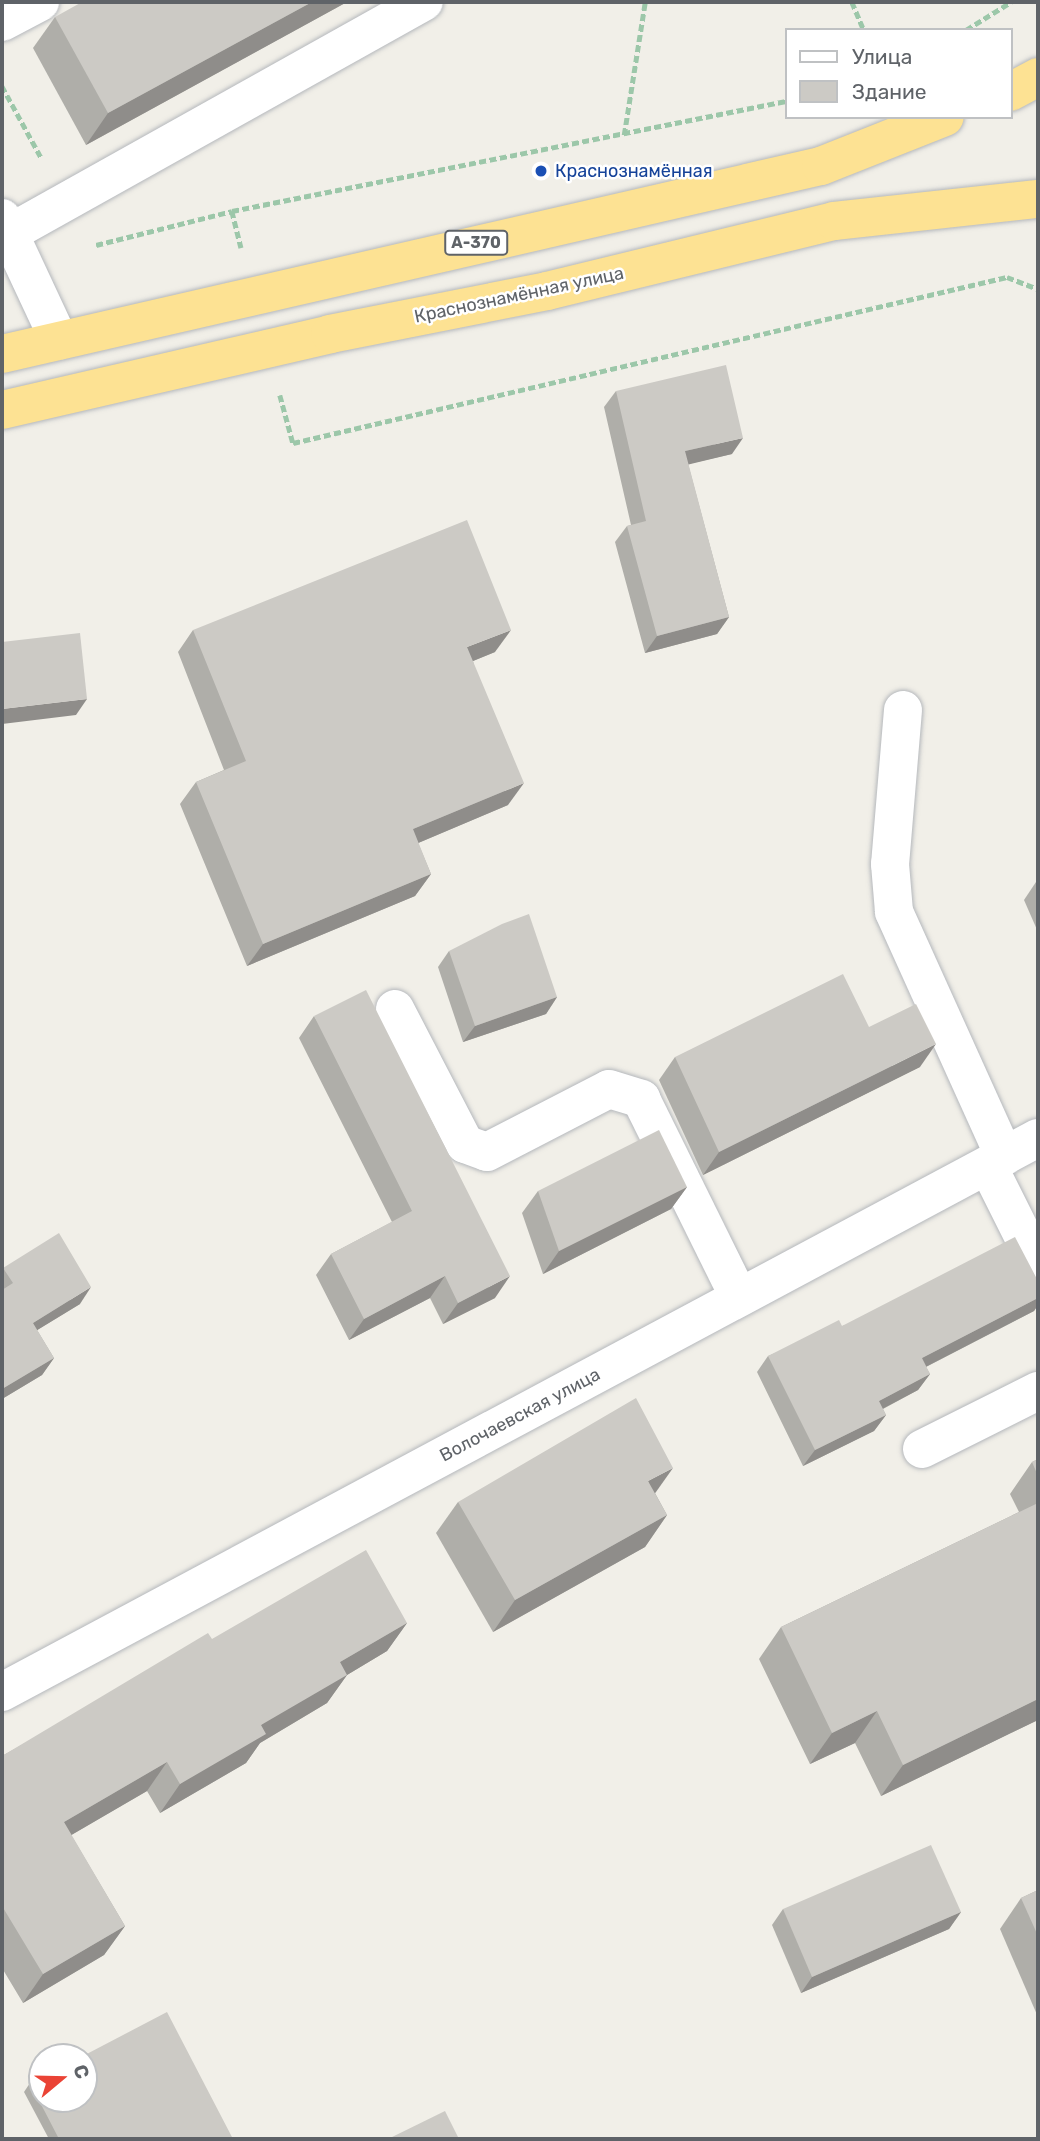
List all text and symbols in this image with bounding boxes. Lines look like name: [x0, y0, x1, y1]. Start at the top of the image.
legend: [785, 28, 1012, 119]
text: Улица: [852, 44, 912, 69]
text: Здание: [852, 79, 927, 104]
place label: Краснознамённая: [555, 160, 713, 182]
marker: Краснознамённая: [533, 163, 549, 179]
road number: А-370: [443, 230, 509, 256]
street label: Краснознамённая улица: [412, 262, 626, 328]
street label: Волочаевская улица: [436, 1364, 604, 1466]
north arrow: [28, 2043, 98, 2113]
text: С: [68, 2062, 94, 2082]

